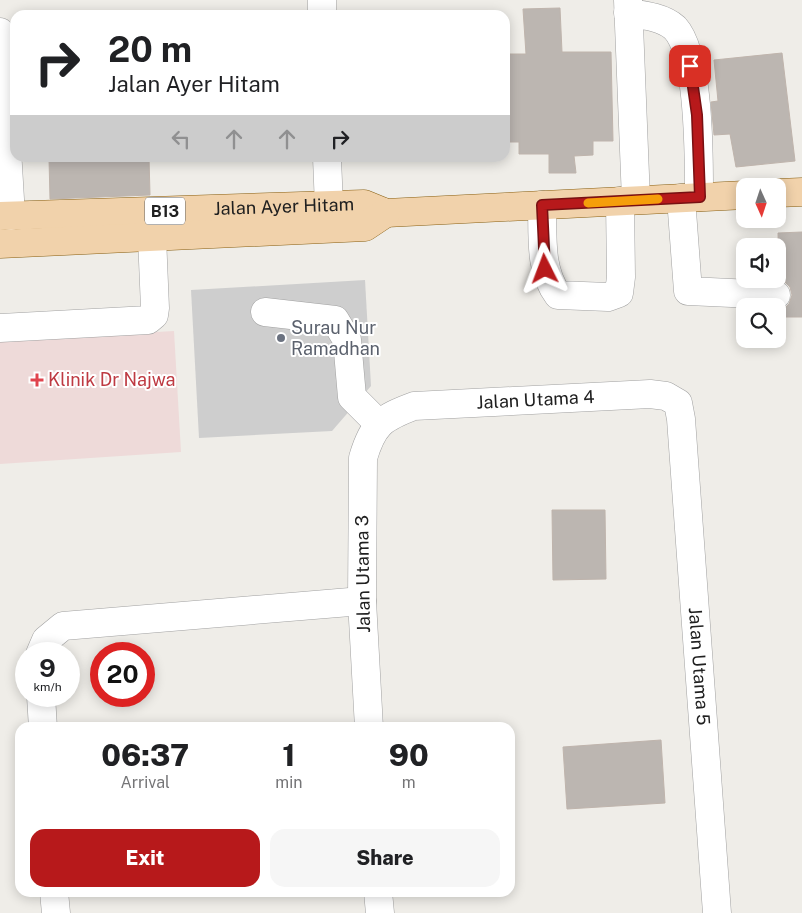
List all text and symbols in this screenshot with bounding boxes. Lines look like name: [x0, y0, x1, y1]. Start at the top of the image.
text: 20 m: [108, 29, 192, 70]
icon: right: [25, 30, 90, 95]
pin: [669, 45, 711, 87]
icon: arrive: [676, 52, 704, 80]
text: Jalan Ayer Hitam: [108, 71, 280, 97]
icon: left: [167, 125, 195, 153]
icon: ahead: [220, 125, 248, 153]
icon: ahead: [273, 125, 301, 153]
icon: right: [326, 125, 354, 153]
north arrow: [736, 178, 786, 228]
map controls: [736, 178, 786, 348]
street label: Jalan Ayer Hitam: [213, 193, 354, 219]
road number: B13: [145, 198, 185, 225]
button: sound: [736, 238, 786, 288]
position arrow: [518, 242, 570, 294]
button: search: [736, 298, 786, 348]
place label: Surau Nur Ramadhan: [291, 317, 380, 359]
marker: Surau Nur Ramadhan: [275, 332, 287, 344]
place label: Klinik Dr Najwa: [48, 369, 176, 390]
marker: Klinik Dr Najwa: [30, 373, 44, 387]
street label: Jalan Utama 4: [476, 386, 595, 413]
street label: Jalan Utama 3: [351, 515, 374, 633]
street label: Jalan Utama 5: [685, 607, 714, 726]
speed limit sign: 20: [90, 642, 155, 707]
text: 9: [39, 653, 56, 683]
text: km/h: [33, 680, 62, 694]
text: 06:37: [101, 737, 189, 773]
text: 1: [282, 737, 296, 773]
text: 90: [389, 737, 429, 773]
text: Arrival: [120, 773, 170, 792]
text: min: [275, 773, 303, 792]
text: m: [402, 773, 416, 792]
button: Exit: [30, 829, 260, 887]
button: Share: [270, 829, 500, 887]

